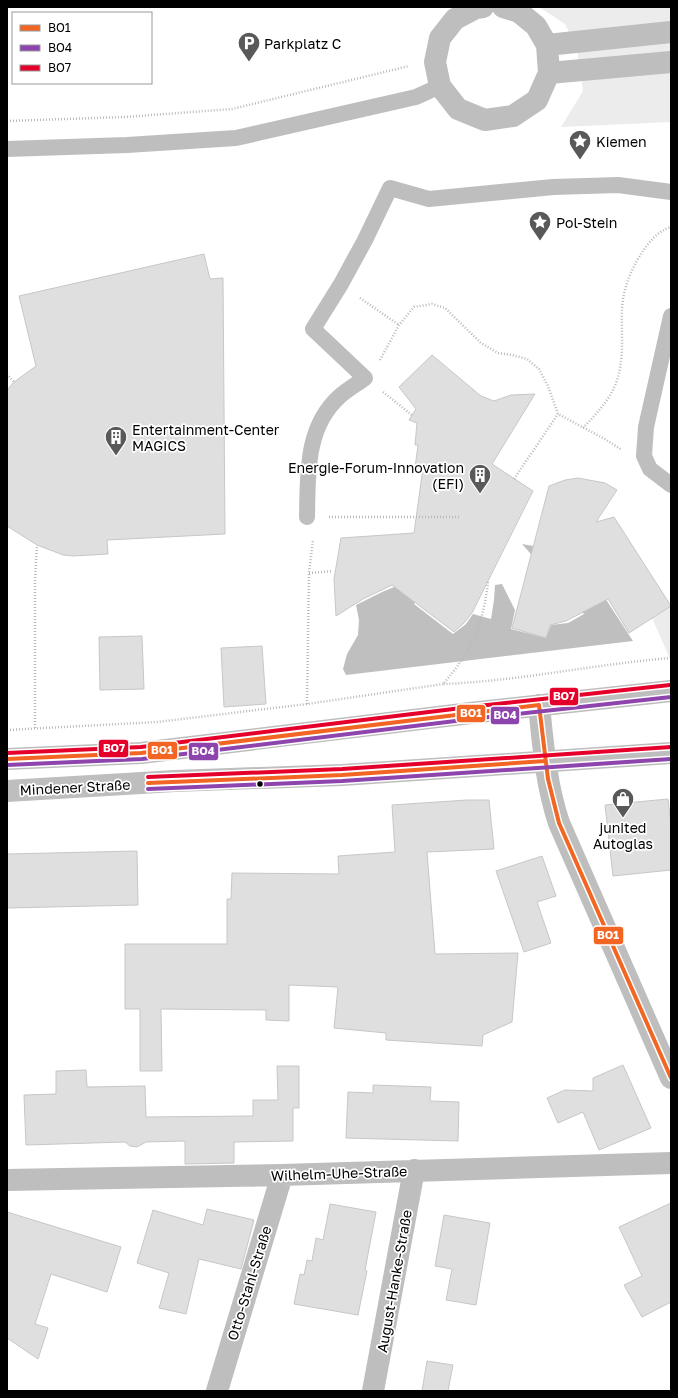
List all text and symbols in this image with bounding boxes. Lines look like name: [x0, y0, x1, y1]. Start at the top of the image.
legend: [12, 12, 152, 84]
text: BO1: [48, 20, 71, 35]
parking icon: Parkplatz C: [236, 30, 262, 63]
place label: Parkplatz C: [264, 35, 341, 52]
text: BO4: [48, 40, 72, 55]
text: BO7: [48, 60, 71, 75]
place icon: Kiemen: [567, 128, 593, 161]
place label: Kiemen: [596, 133, 647, 150]
place icon: Pol-Stein: [527, 209, 553, 242]
place label: Pol-Stein: [556, 214, 617, 231]
place label: Entertainment-Center MAGICS: [132, 421, 280, 454]
building icon: Entertainment-Center MAGICS: [103, 424, 129, 457]
place label: Energie-Forum-Innovation (EFI): [288, 459, 464, 492]
building icon: Energie-Forum-Innovation (EFI): [467, 462, 493, 495]
line badge: BO7: [549, 687, 579, 706]
text: BO7: [553, 689, 575, 702]
line badge: BO1: [456, 704, 486, 723]
text: BO1: [460, 706, 482, 719]
line badge: BO4: [490, 706, 520, 725]
text: BO4: [493, 708, 517, 721]
line badge: BO7: [98, 739, 129, 758]
text: BO7: [103, 741, 125, 754]
line badge: BO1: [147, 741, 178, 760]
line badge: BO4: [188, 742, 219, 761]
text: BO1: [151, 743, 173, 756]
text: BO4: [191, 744, 215, 757]
street label: Mindener Straße: [19, 776, 131, 798]
unlabelled marker: [255, 779, 265, 789]
shop icon: junited Autoglas: [610, 786, 636, 819]
place label: junited Autoglas: [593, 819, 653, 852]
line badge: BO1: [593, 926, 624, 945]
text: BO1: [597, 928, 619, 941]
street label: Wilhelm-Uhe-Straße: [270, 1162, 408, 1184]
street label: August-Hanke-Straße: [373, 1208, 415, 1354]
street label: Otto-Stahl-Straße: [223, 1224, 275, 1342]

